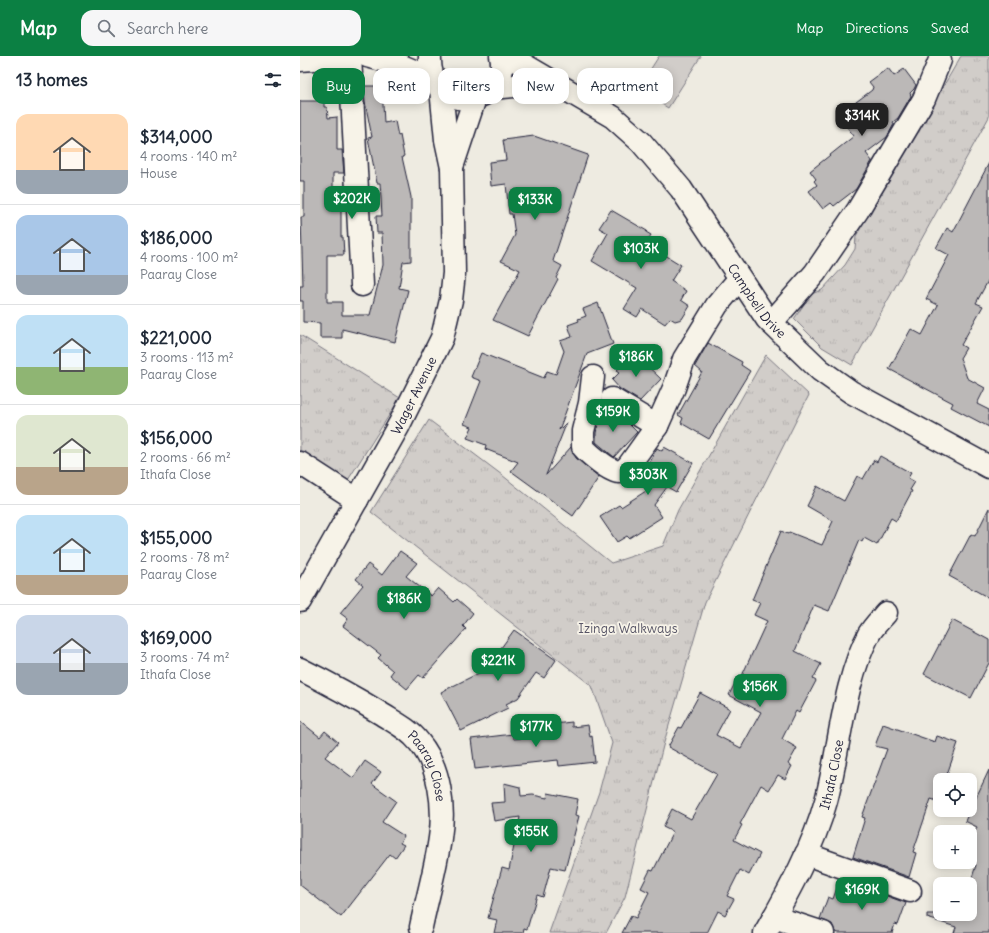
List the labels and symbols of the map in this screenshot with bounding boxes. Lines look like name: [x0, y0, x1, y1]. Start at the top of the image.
pin: $314K: [834, 103, 890, 137]
pin: $202K: [324, 186, 380, 220]
pin: $133K: [507, 187, 563, 221]
pin: $103K: [613, 236, 669, 270]
street label: Campbell Drive: [724, 260, 790, 342]
pin: $186K: [608, 344, 664, 378]
street label: Wager Avenue: [387, 353, 440, 437]
pin: $159K: [585, 399, 641, 433]
pin: $303K: [620, 462, 676, 496]
pin: $186K: [376, 586, 432, 620]
park label: Izinga Walkways: [578, 620, 678, 637]
pin: $221K: [470, 648, 526, 682]
pin: $156K: [732, 674, 788, 708]
pin: $177K: [508, 714, 564, 748]
street label: Paaray Close: [404, 727, 450, 802]
street label: Ithafa Close: [816, 738, 847, 811]
pin: $155K: [503, 819, 559, 853]
pin: $169K: [834, 877, 890, 911]

